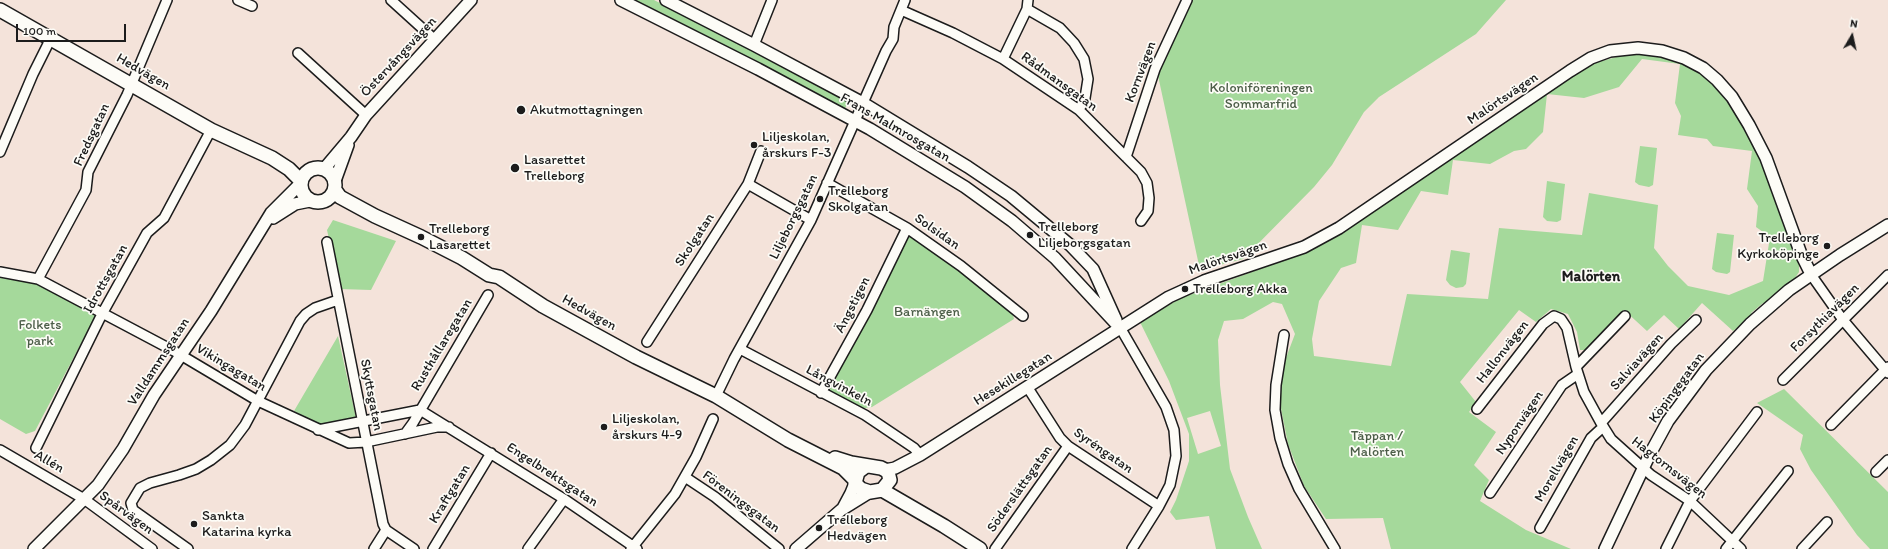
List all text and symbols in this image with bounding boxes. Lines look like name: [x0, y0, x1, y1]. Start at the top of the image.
street label: Östervångsvägen: [357, 13, 441, 101]
scale bar: [18, 16, 128, 42]
north arrow: [1832, 16, 1872, 56]
text: N: [1849, 17, 1859, 31]
text: 100 m: [23, 24, 56, 38]
street label: Kornvägen: [1122, 39, 1160, 105]
street label: Rådmansgatan: [1017, 49, 1101, 115]
street label: Hedvägen: [113, 50, 173, 94]
street label: Malörtsvägen: [1464, 69, 1542, 129]
park label: Koloniföreningen Sommarfrid: [1209, 80, 1313, 112]
street label: Frans Malmrosgatan: [837, 90, 953, 166]
street label: Fredsgatan: [70, 101, 114, 169]
place label: Akutmottagningen: [530, 102, 643, 118]
marker: Akutmottagningen: [515, 104, 527, 116]
place label: Liljeskolan, årskurs F-3: [762, 129, 831, 162]
marker: Liljeskolan, årskurs F-3: [749, 140, 759, 150]
place label: Lasarettet Trelleborg: [524, 152, 585, 184]
marker: Lasarettet Trelleborg: [509, 162, 521, 174]
street label: Liljeborgsgatan: [766, 172, 822, 262]
place label: Trelleborg Skolgatan: [828, 183, 889, 216]
marker: Trelleborg Skolgatan: [815, 194, 825, 204]
street label: Skolgatan: [672, 210, 718, 270]
street label: Solsidan: [911, 210, 963, 254]
place label: Trelleborg Liljeborgsgatan: [1038, 219, 1131, 252]
place label: Trelleborg Lasarettet: [429, 221, 490, 254]
marker: Trelleborg Liljeborgsgatan: [1025, 230, 1035, 240]
place label: Trelleborg Kyrkoköpinge: [1737, 230, 1819, 262]
marker: Trelleborg Lasarettet: [416, 232, 426, 242]
street label: Malörtsvägen: [1187, 237, 1269, 279]
marker: Trelleborg Kyrkoköpinge: [1822, 241, 1832, 251]
street label: Idrottsgatan: [80, 242, 132, 316]
district label: Malörten: [1562, 268, 1620, 286]
street label: Ängstigen: [832, 274, 874, 336]
street label: Forsythiavägen: [1787, 280, 1863, 356]
place label: Trelleborg Akka: [1193, 281, 1287, 297]
marker: Trelleborg Akka: [1180, 284, 1190, 294]
street label: Hedvägen: [559, 291, 619, 335]
street label: Rusthållaregatan: [408, 296, 476, 394]
park label: Barnängen: [894, 304, 960, 320]
street label: Valldammsgatan: [124, 315, 194, 409]
park label: Folkets park: [18, 317, 62, 350]
street label: Hallonvägen: [1473, 317, 1533, 387]
street label: Salviavägen: [1607, 330, 1667, 394]
street label: Vikingagatan: [193, 340, 269, 396]
street label: Hesekillegatan: [971, 348, 1055, 410]
street label: Köpingegatan: [1646, 349, 1708, 427]
street label: Skyttsgatan: [356, 358, 386, 432]
street label: Långvinkeln: [803, 361, 875, 411]
street label: Nyponvägen: [1493, 388, 1547, 458]
place label: Liljeskolan, årskurs 4-9: [612, 411, 682, 444]
marker: Liljeskolan, årskurs 4-9: [599, 422, 609, 432]
street label: Syréngatan: [1070, 424, 1136, 478]
park label: Täppan / Malörten: [1350, 428, 1404, 460]
street label: Morellvägen: [1531, 433, 1583, 505]
street label: Hagtornsvägen: [1628, 433, 1710, 503]
street label: Engelbrektsgatan: [503, 439, 601, 511]
street label: Söderslättsgatan: [984, 442, 1056, 536]
street label: Allén: [31, 447, 67, 477]
street label: Kraftgatan: [426, 461, 474, 527]
street label: Föreningsgatan: [699, 467, 783, 537]
street label: Spårvägen: [96, 488, 156, 538]
place label: Sankta Katarina kyrka: [202, 508, 291, 540]
place label: Trelleborg Hedvägen: [827, 512, 888, 544]
marker: Sankta Katarina kyrka: [189, 519, 199, 529]
marker: Trelleborg Hedvägen: [814, 523, 824, 533]

